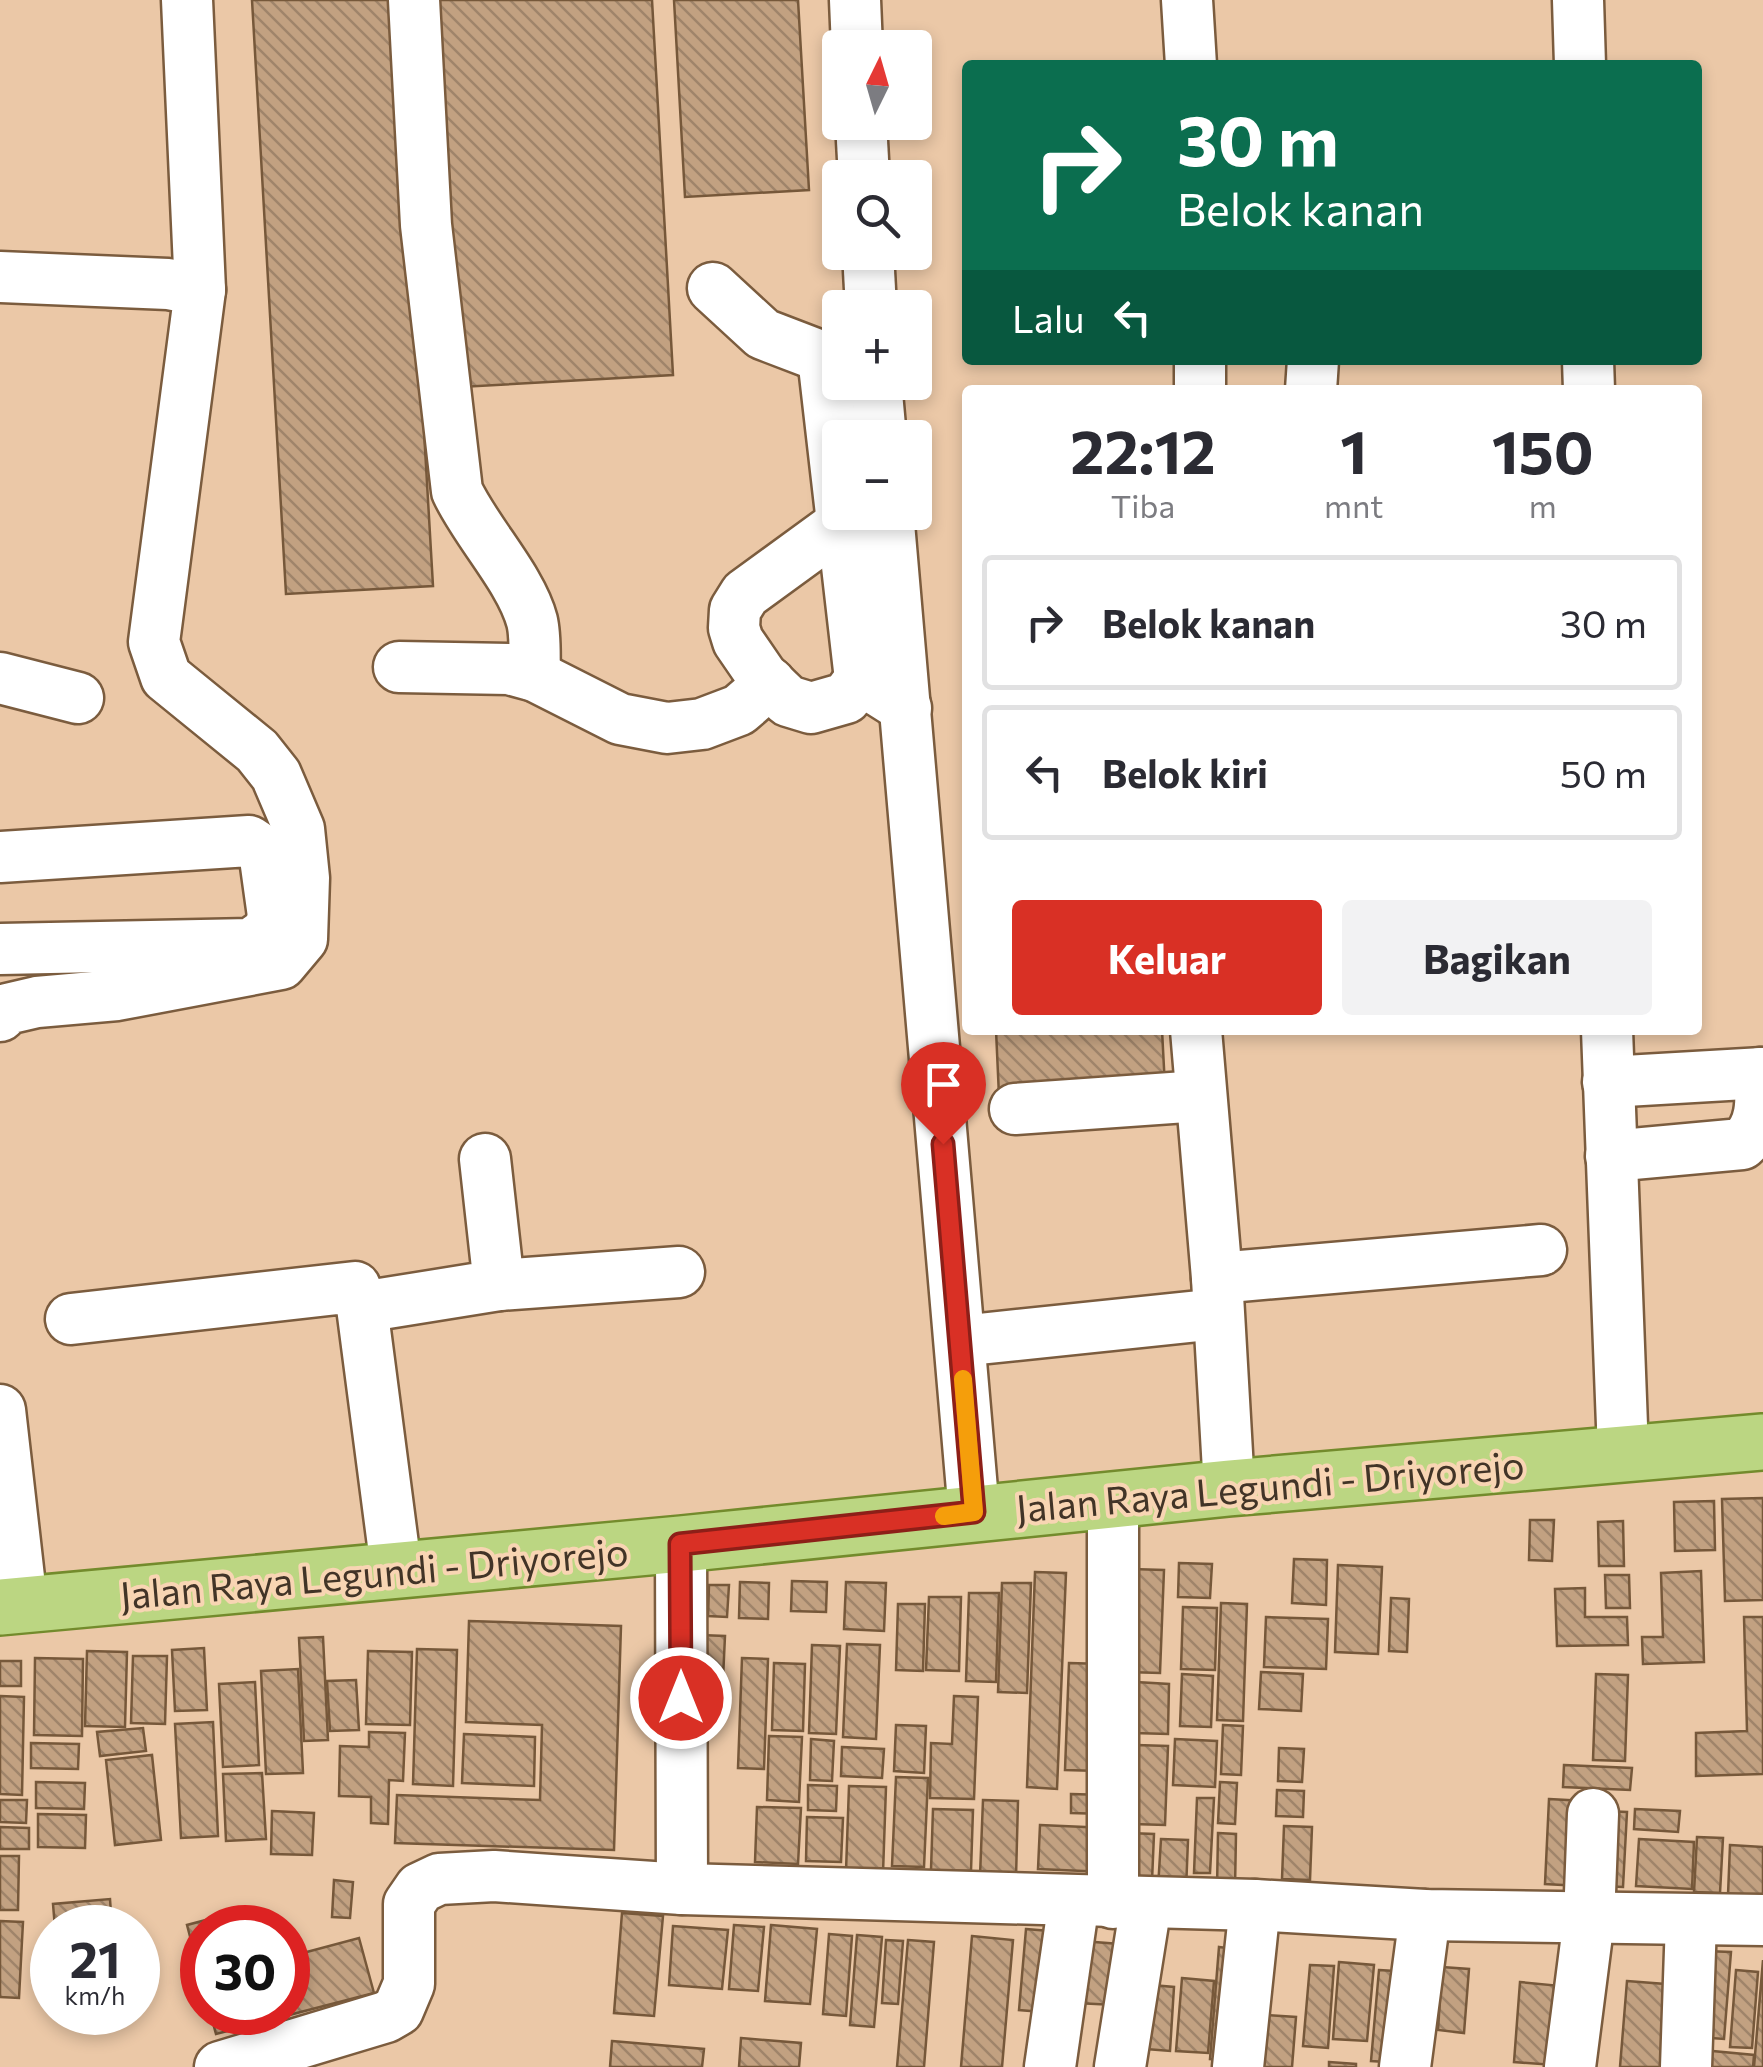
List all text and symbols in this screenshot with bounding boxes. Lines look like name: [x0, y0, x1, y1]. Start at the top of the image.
north arrow: [822, 30, 932, 140]
map controls: [822, 30, 932, 530]
text: 30 m: [1177, 95, 1339, 180]
icon: right: [1012, 100, 1142, 230]
button: search: [822, 160, 932, 270]
text: Belok kanan: [1177, 180, 1424, 235]
button: +: [822, 290, 932, 400]
icon: left: [1105, 290, 1160, 345]
text: Lalu: [1012, 294, 1085, 341]
text: 22:12: [1070, 413, 1216, 486]
text: 1: [1340, 413, 1367, 486]
text: 150: [1492, 413, 1594, 486]
button: −: [822, 420, 932, 530]
text: Tiba: [1111, 485, 1175, 525]
text: mnt: [1324, 485, 1383, 525]
text: m: [1529, 485, 1557, 525]
icon: right: [1017, 595, 1072, 650]
text: Belok kanan: [1102, 599, 1315, 646]
text: 30 m: [1560, 599, 1647, 646]
icon: left: [1017, 745, 1072, 800]
text: Belok kiri: [1102, 749, 1268, 796]
text: 50 m: [1560, 749, 1647, 796]
button: Keluar: [1012, 900, 1322, 1015]
button: Bagikan: [1342, 900, 1652, 1015]
pin: [901, 1042, 986, 1145]
icon: arrive: [916, 1057, 971, 1112]
street label: Jalan Raya Legundi - Driyorejo: [1014, 1439, 1526, 1531]
street label: Jalan Raya Legundi - Driyorejo: [118, 1526, 630, 1618]
position arrow: [629, 1646, 733, 1750]
speed limit sign: 30: [180, 1905, 310, 2035]
text: 21: [69, 1927, 121, 1988]
text: km/h: [65, 1980, 125, 2010]

